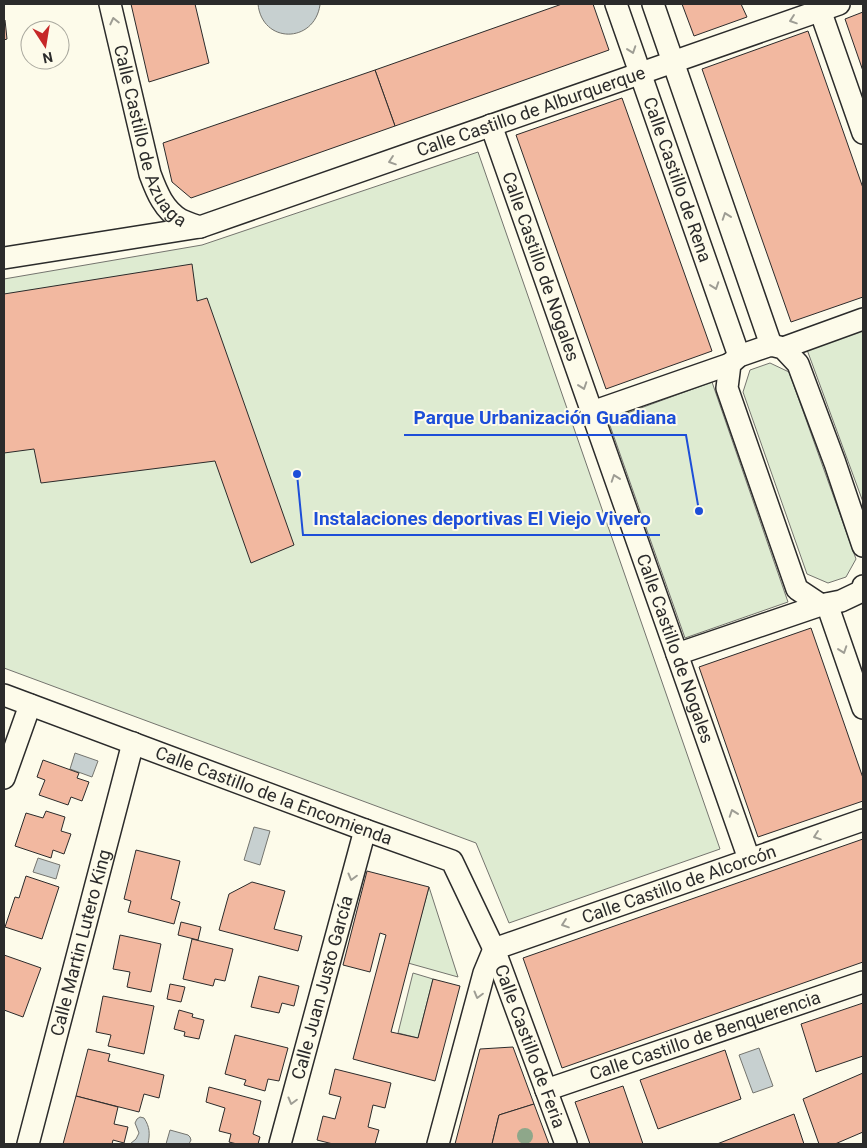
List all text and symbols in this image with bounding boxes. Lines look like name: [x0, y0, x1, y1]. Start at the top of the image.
one-way arrow: [789, 14, 797, 24]
one-way arrow: [109, 17, 120, 26]
north arrow: [20, 20, 70, 70]
street label: Calle Castillo de Azuaga: [110, 43, 190, 231]
one-way arrow: [626, 45, 636, 53]
text: N: [41, 49, 54, 67]
street label: Calle Castillo de Alburquerque: [414, 62, 648, 161]
street label: Calle Castillo de Rena: [639, 94, 716, 265]
one-way arrow: [388, 155, 396, 165]
street label: Calle Castillo de Nogales: [498, 169, 584, 364]
one-way arrow: [722, 212, 732, 221]
one-way arrow: [709, 281, 719, 289]
one-way arrow: [577, 381, 587, 390]
callout: Parque Urbanización Guadiana: [404, 401, 686, 435]
text: Parque Urbanización Guadiana: [414, 406, 676, 429]
one-way arrow: [611, 475, 621, 483]
callout: Instalaciones deportivas El Viejo Vivero: [303, 501, 660, 535]
text: Instalaciones deportivas El Viejo Vivero: [313, 507, 651, 530]
street label: Calle Castillo de Nogales: [633, 551, 718, 746]
one-way arrow: [837, 645, 847, 654]
street label: Calle Castillo de la Encomienda: [153, 742, 395, 849]
one-way arrow: [729, 810, 739, 818]
one-way arrow: [813, 830, 822, 840]
street label: Calle Castillo de Alcorcón: [579, 840, 779, 928]
street label: Calle Martin Lutero King: [46, 847, 115, 1038]
one-way arrow: [347, 872, 358, 881]
street label: Calle Juan Justo García: [287, 893, 357, 1082]
one-way arrow: [561, 918, 569, 928]
street label: Calle Castillo de Feria: [491, 961, 570, 1131]
street label: Calle Castillo de Benquerencia: [587, 986, 823, 1084]
one-way arrow: [473, 990, 484, 999]
one-way arrow: [287, 1097, 298, 1106]

